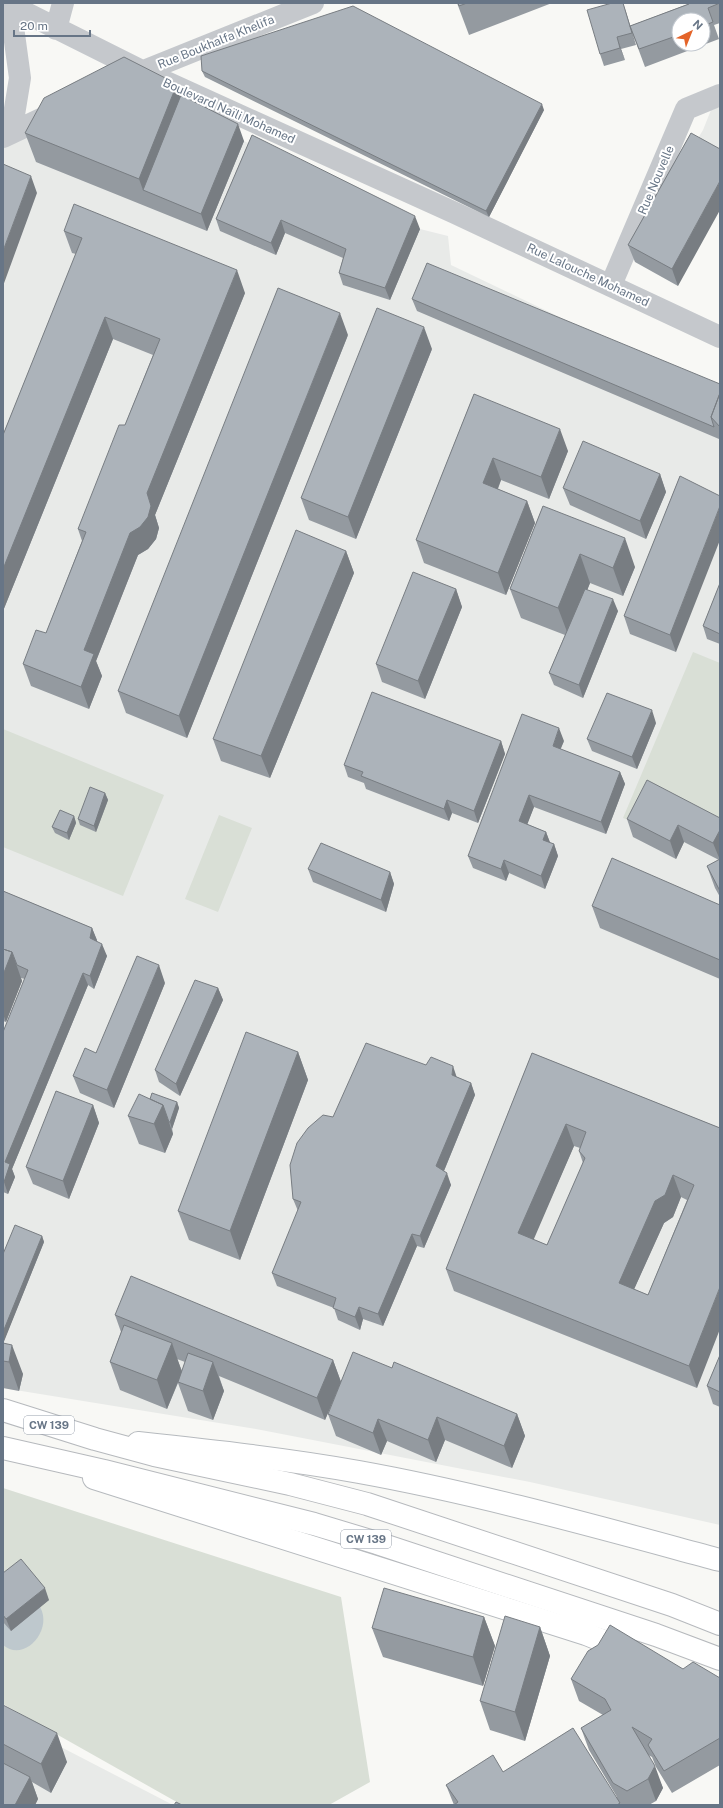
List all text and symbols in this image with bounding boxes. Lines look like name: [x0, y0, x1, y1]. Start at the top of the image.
scale bar: [14, 12, 90, 38]
street label: Rue Boukhalfa Khelifa: [156, 12, 276, 72]
north arrow: [671, 12, 711, 52]
text: N: [691, 17, 705, 32]
text: 20 m: [20, 19, 48, 33]
street label: Boulevard Naïli Mohamed: [161, 75, 297, 147]
street label: Rue Nouvelle: [635, 143, 677, 217]
street label: Rue Lalouche Mohamed: [525, 240, 651, 310]
road number: CW 139: [24, 1416, 74, 1434]
road number: CW 139: [341, 1530, 391, 1548]

